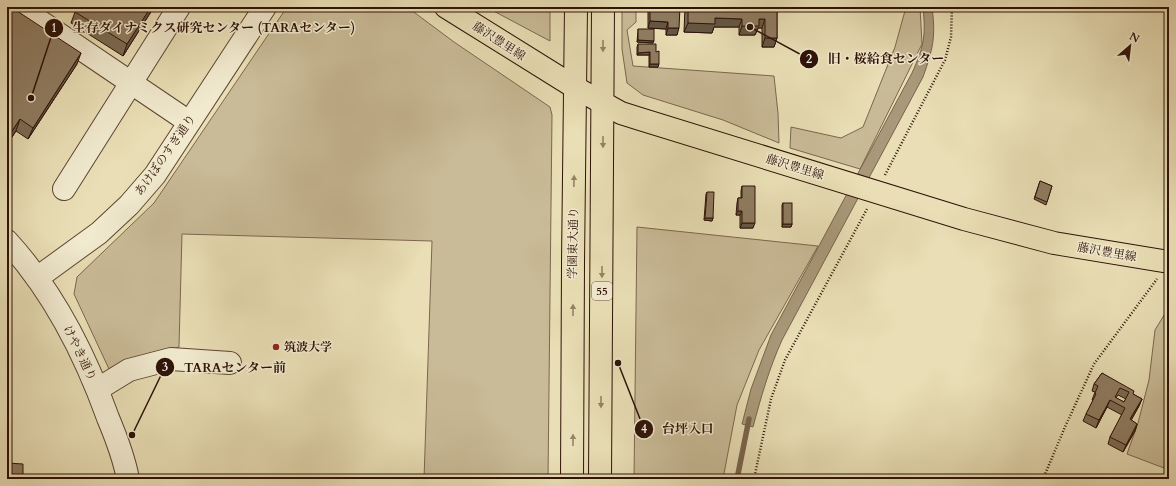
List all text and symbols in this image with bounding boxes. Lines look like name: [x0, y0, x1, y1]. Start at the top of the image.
callout: 生存ダイナミクス研究センター (TARAセンター): [44, 15, 364, 40]
street label: 藤沢豊里線: [469, 18, 529, 64]
text: 生存ダイナミクス研究センター (TARAセンター): [73, 19, 355, 37]
text: 1: [51, 20, 57, 36]
north arrow: [1110, 26, 1150, 66]
text: N: [1127, 29, 1143, 47]
one-way arrow: [600, 40, 606, 53]
callout: 旧・桜給食センター: [799, 46, 952, 71]
text: 旧・桜給食センター: [828, 50, 944, 68]
text: 2: [806, 51, 812, 67]
street label: あけぼのすぎ通り: [131, 111, 199, 199]
one-way arrow: [600, 136, 606, 149]
street label: 藤沢豊里線: [764, 151, 826, 183]
one-way arrow: [571, 174, 577, 187]
street label: 学園東大通り: [564, 207, 582, 279]
street label: 藤沢豊里線: [1076, 239, 1138, 265]
one-way arrow: [599, 266, 605, 279]
road number: 55: [592, 282, 612, 300]
one-way arrow: [570, 303, 576, 316]
street label: けやき通り: [60, 323, 100, 383]
place label: 筑波大学: [284, 339, 332, 355]
marker: 筑波大学: [271, 342, 281, 352]
callout: TARAセンター前: [155, 355, 294, 380]
text: 3: [162, 359, 168, 375]
text: TARAセンター前: [184, 359, 286, 377]
one-way arrow: [598, 396, 604, 409]
callout: 台坪入口: [634, 416, 722, 441]
text: 台坪入口: [662, 420, 714, 438]
text: 4: [641, 421, 647, 437]
one-way arrow: [570, 433, 576, 446]

